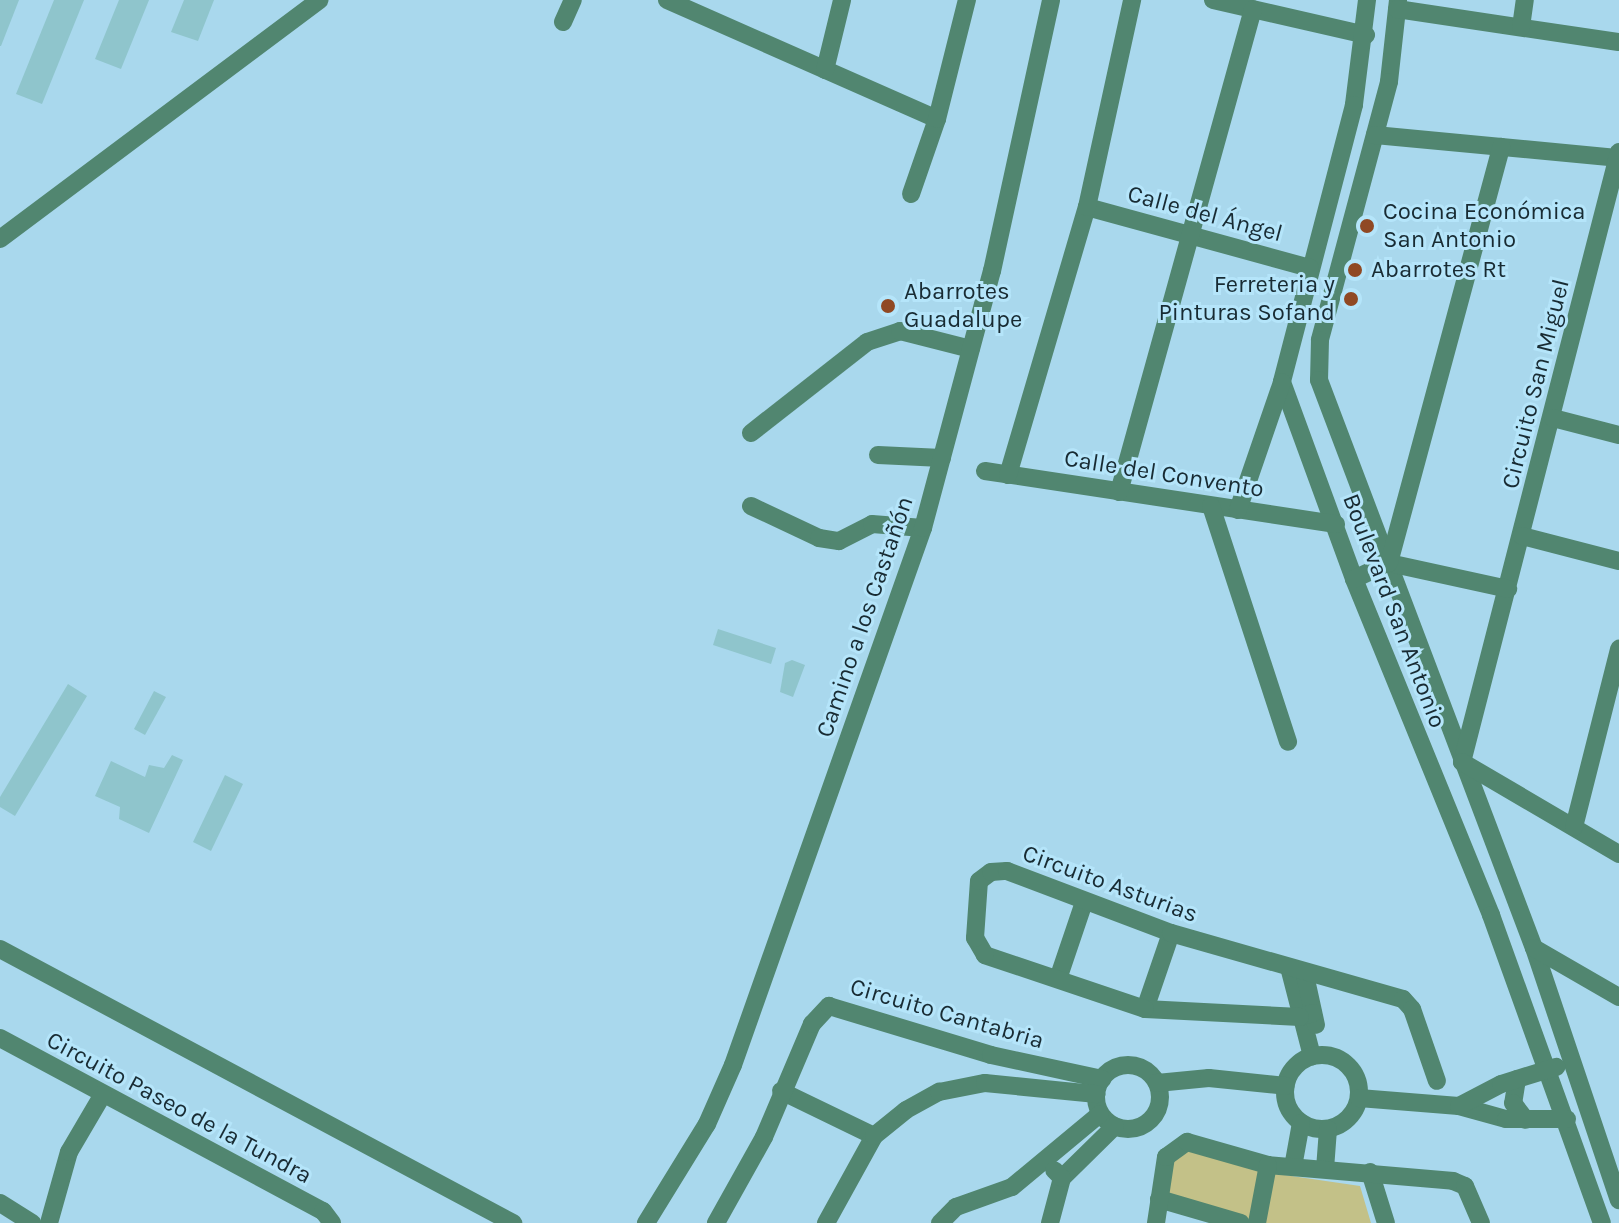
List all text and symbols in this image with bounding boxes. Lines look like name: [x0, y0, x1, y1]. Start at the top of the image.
street label: Calle del Ángel: [1124, 179, 1286, 249]
place label: Cocina Económica San Antonio: [1383, 198, 1586, 254]
marker: Cocina Económica San Antonio: [1358, 217, 1376, 235]
place label: Abarrotes Rt: [1371, 256, 1506, 284]
marker: Abarrotes Rt: [1346, 261, 1364, 279]
place label: Ferreteria y Pinturas Sofand: [1159, 271, 1335, 327]
street label: Circuito San Miguel: [1496, 276, 1576, 492]
place label: Abarrotes Guadalupe: [904, 278, 1022, 334]
marker: Ferreteria y Pinturas Sofand: [1342, 290, 1360, 308]
marker: Abarrotes Guadalupe: [879, 297, 897, 315]
street label: Calle del Convento: [1062, 444, 1266, 504]
street label: Boulevard San Antonio: [1336, 490, 1452, 732]
street label: Camino a los Castañón: [810, 493, 920, 741]
street label: Circuito Asturias: [1019, 839, 1201, 929]
street label: Circuito Cantabria: [847, 973, 1047, 1055]
street label: Circuito Paseo de la Tundra: [42, 1026, 316, 1190]

